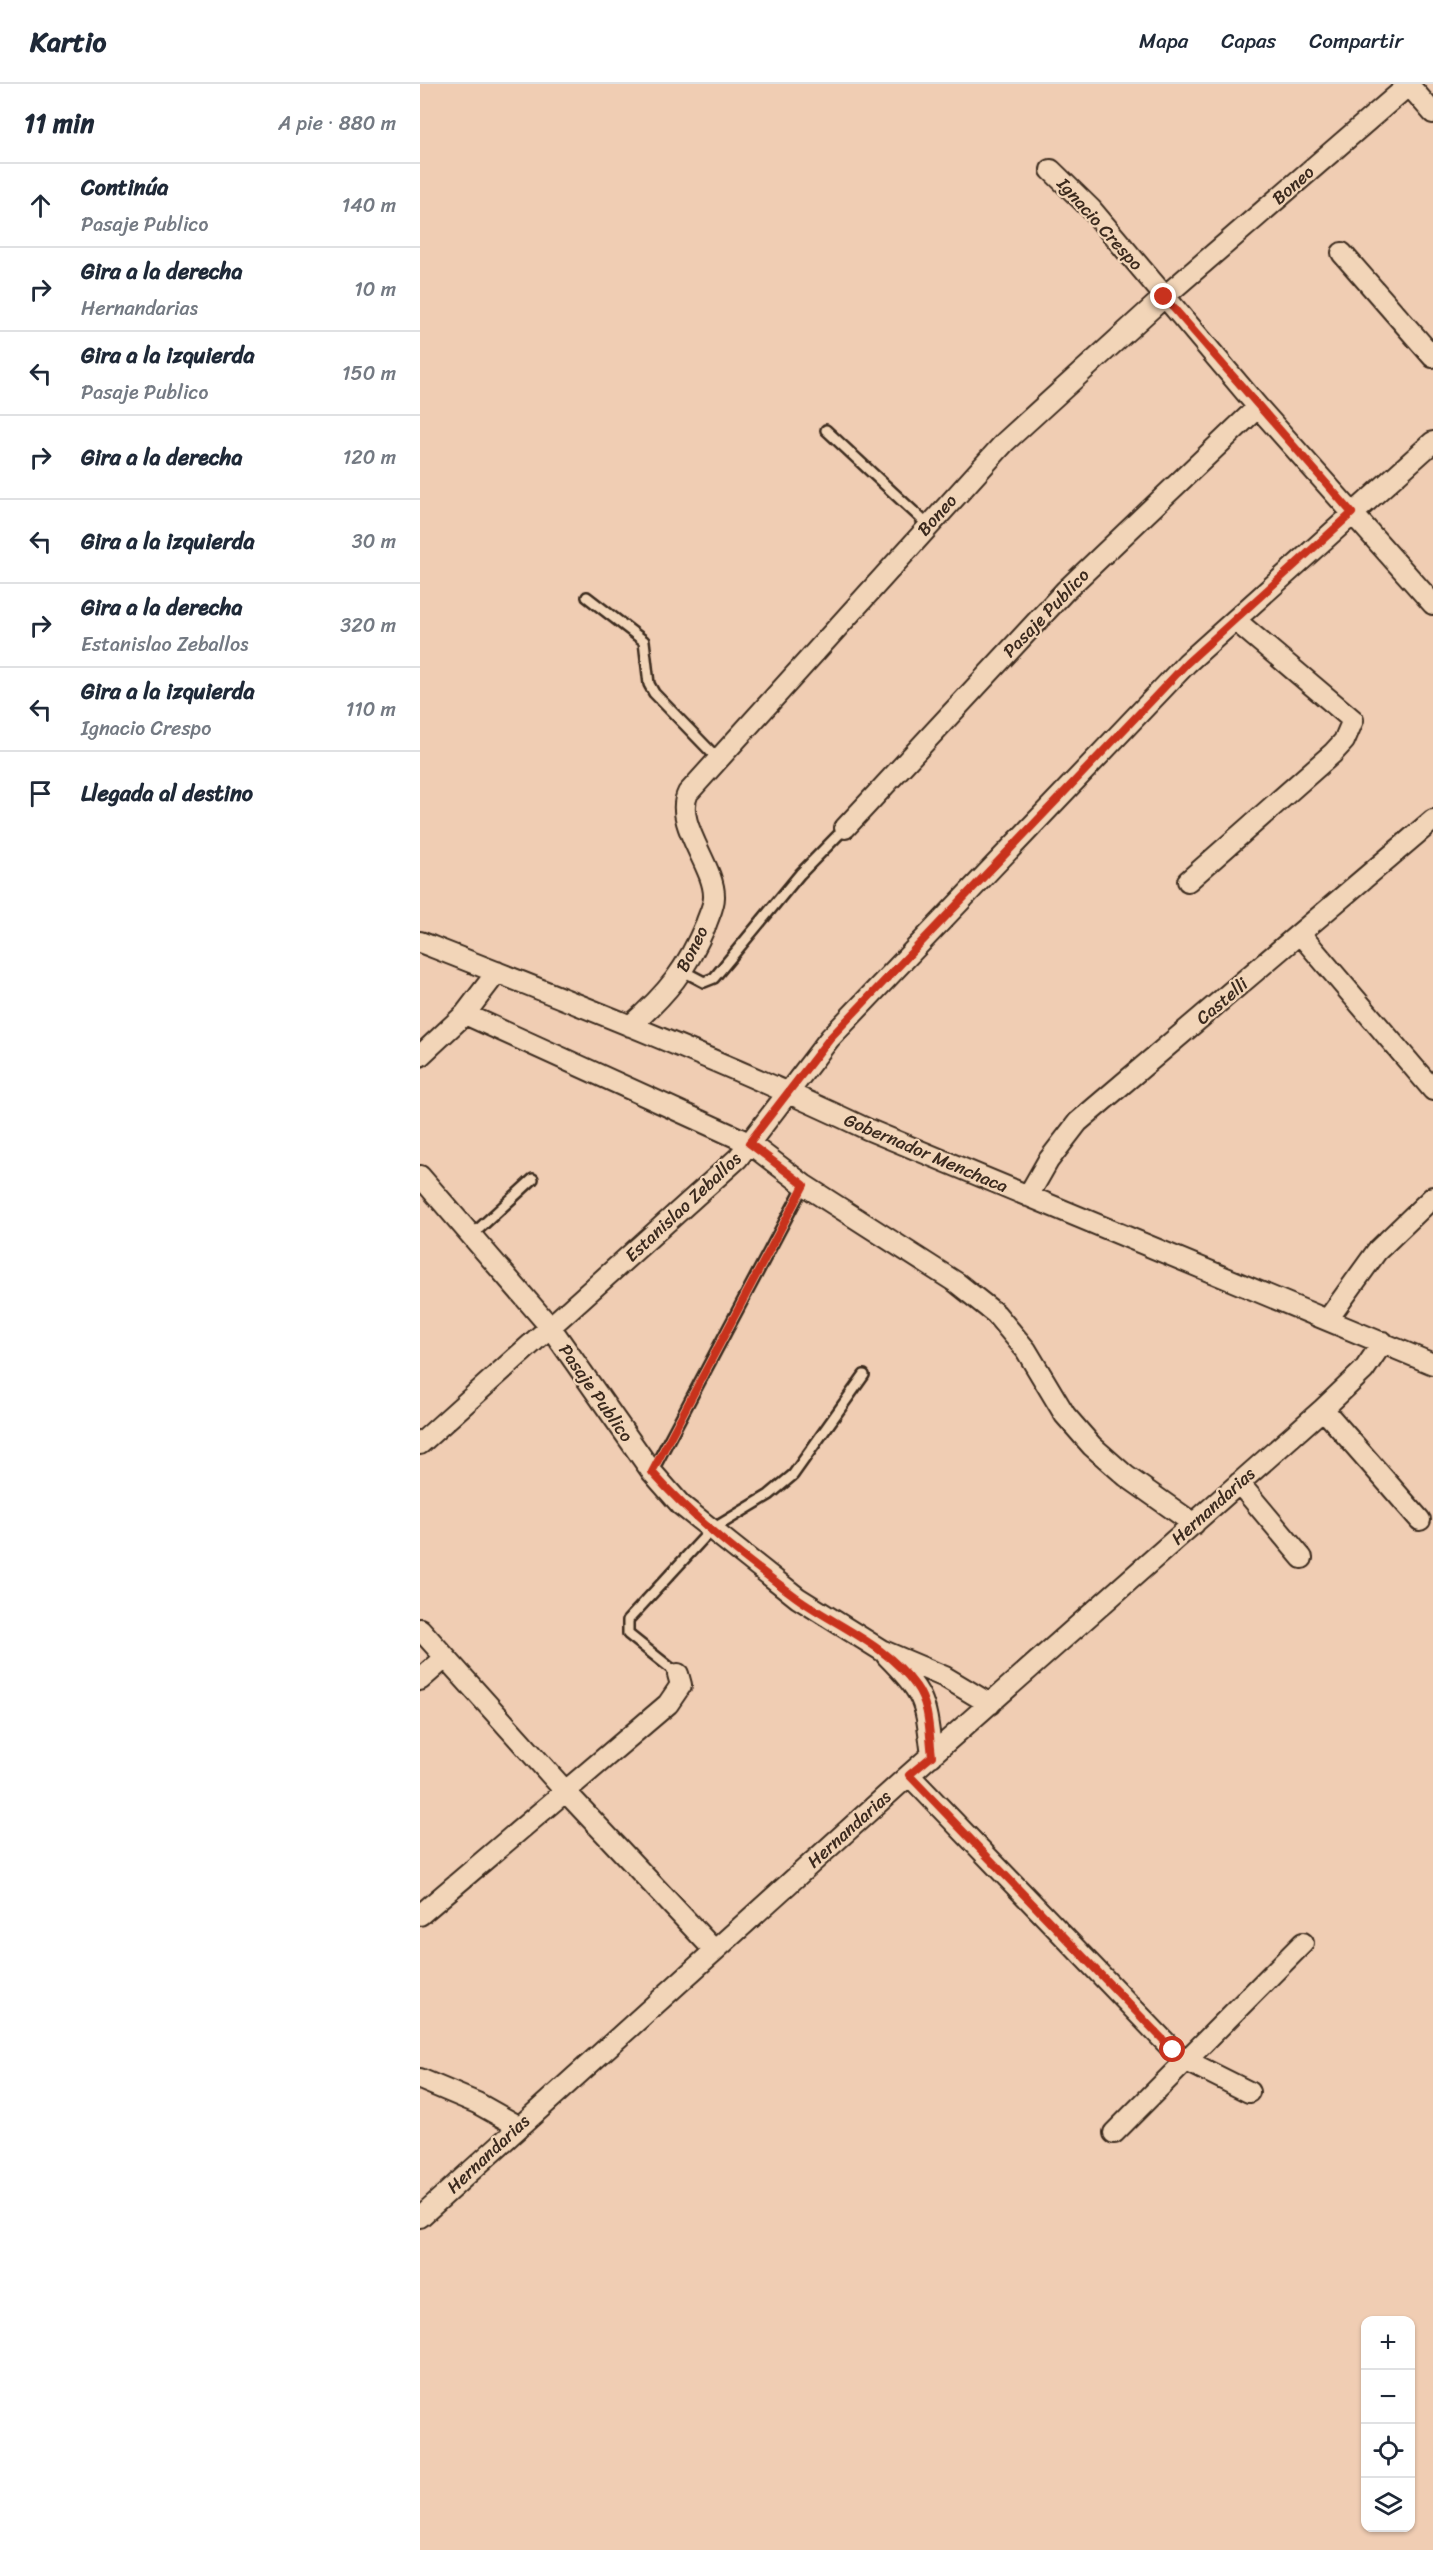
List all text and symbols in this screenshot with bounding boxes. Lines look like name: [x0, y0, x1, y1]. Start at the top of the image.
text: Kartio: [30, 17, 106, 66]
text: Mapa: [1139, 22, 1188, 60]
text: Capas: [1221, 22, 1276, 60]
text: Compartir: [1309, 22, 1403, 60]
text: 11 min: [24, 100, 94, 146]
text: A pie · 880 m: [278, 106, 396, 141]
street label: Boneo: [1264, 157, 1322, 213]
text: Continúa: [81, 168, 168, 207]
street label: Ignacio Crespo: [1048, 169, 1151, 278]
text: 140 m: [342, 188, 396, 223]
icon: ahead: [24, 189, 57, 222]
text: Pasaje Publico: [81, 207, 208, 242]
text: Gira a la derecha: [81, 252, 242, 291]
text: 10 m: [354, 272, 396, 307]
icon: right: [24, 273, 57, 306]
route end: [1150, 283, 1176, 309]
text: Hernandarias: [81, 291, 198, 326]
text: Gira a la izquierda: [81, 336, 254, 375]
text: 150 m: [342, 356, 396, 391]
icon: left: [24, 357, 57, 390]
text: Pasaje Publico: [81, 375, 208, 410]
text: Gira a la derecha: [81, 438, 242, 477]
text: 120 m: [343, 440, 396, 475]
icon: right: [24, 441, 57, 474]
street label: Boneo: [909, 486, 965, 544]
text: Gira a la izquierda: [81, 522, 254, 561]
text: 30 m: [352, 524, 396, 559]
icon: left: [24, 525, 57, 558]
street label: Pasaje Publico: [995, 561, 1097, 665]
text: Gira a la derecha: [81, 588, 242, 627]
text: 320 m: [340, 608, 396, 643]
icon: right: [24, 609, 57, 642]
text: Estanislao Zeballos: [81, 627, 248, 662]
text: Gira a la izquierda: [81, 672, 254, 711]
text: 110 m: [346, 692, 396, 727]
icon: left: [24, 693, 57, 726]
text: Ignacio Crespo: [81, 711, 211, 746]
text: Llegada al destino: [81, 774, 253, 813]
icon: arrive: [24, 777, 57, 810]
street label: Boneo: [667, 920, 717, 978]
street label: Castelli: [1188, 969, 1256, 1033]
street label: Gobernador Menchaca: [839, 1104, 1013, 1202]
street label: Estanislao Zeballos: [617, 1144, 749, 1270]
street label: Pasaje Publico: [550, 1337, 642, 1449]
street label: Hernandarias: [1163, 1459, 1263, 1553]
street label: Hernandarias: [799, 1782, 899, 1876]
route start: [1159, 2036, 1185, 2062]
street label: Hernandarias: [439, 2106, 538, 2202]
map controls: [1361, 2316, 1415, 2532]
button: +: [1361, 2316, 1415, 2370]
button: −: [1361, 2370, 1415, 2424]
button: locate: [1361, 2424, 1415, 2478]
button: layers: [1361, 2478, 1415, 2532]

